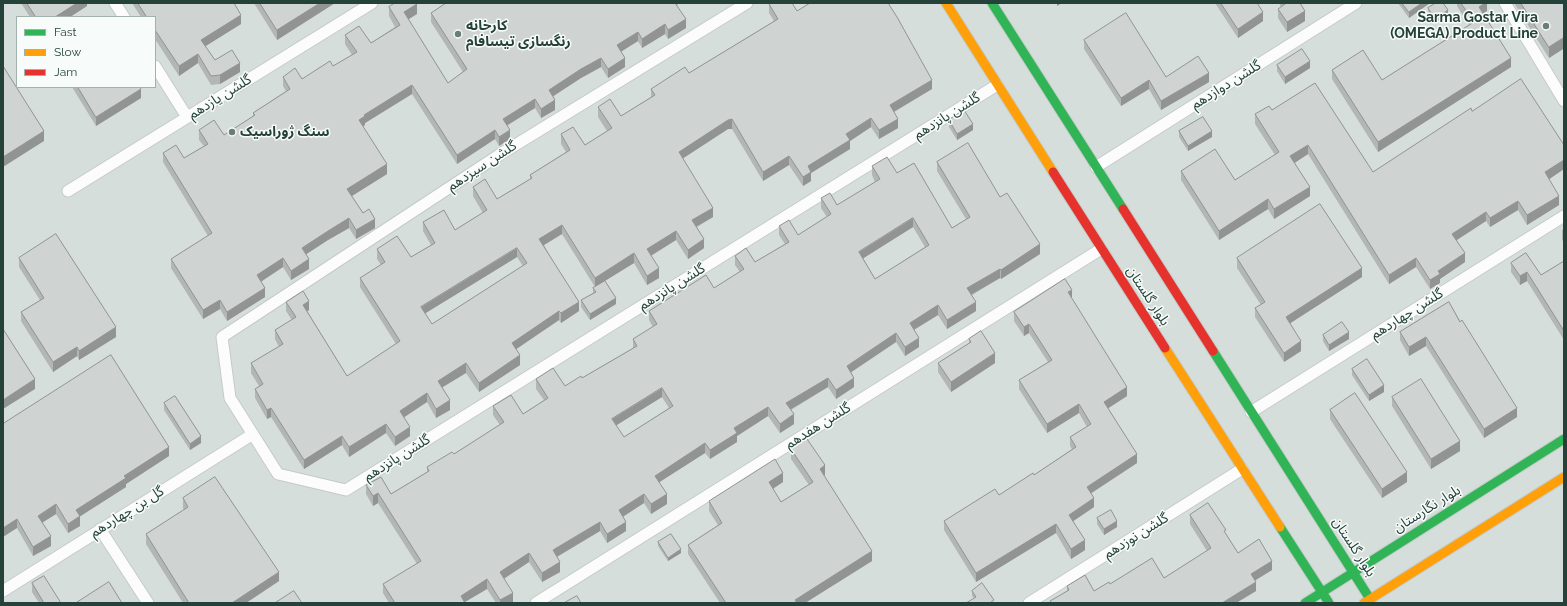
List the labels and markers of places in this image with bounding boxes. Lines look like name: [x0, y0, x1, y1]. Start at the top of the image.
place label: Sarma Gostar Vira (OMEGA) Product Line: [1390, 10, 1538, 42]
place label: کارخانه رنگسازی تیسافام: [466, 18, 571, 50]
marker: Sarma Gostar Vira (OMEGA) Product Line: [1541, 21, 1551, 31]
marker: کارخانه رنگسازی تیسافام: [453, 29, 463, 39]
place label: سنگ ژوراسیک: [240, 124, 330, 140]
marker: سنگ ژوراسیک: [227, 127, 237, 137]

